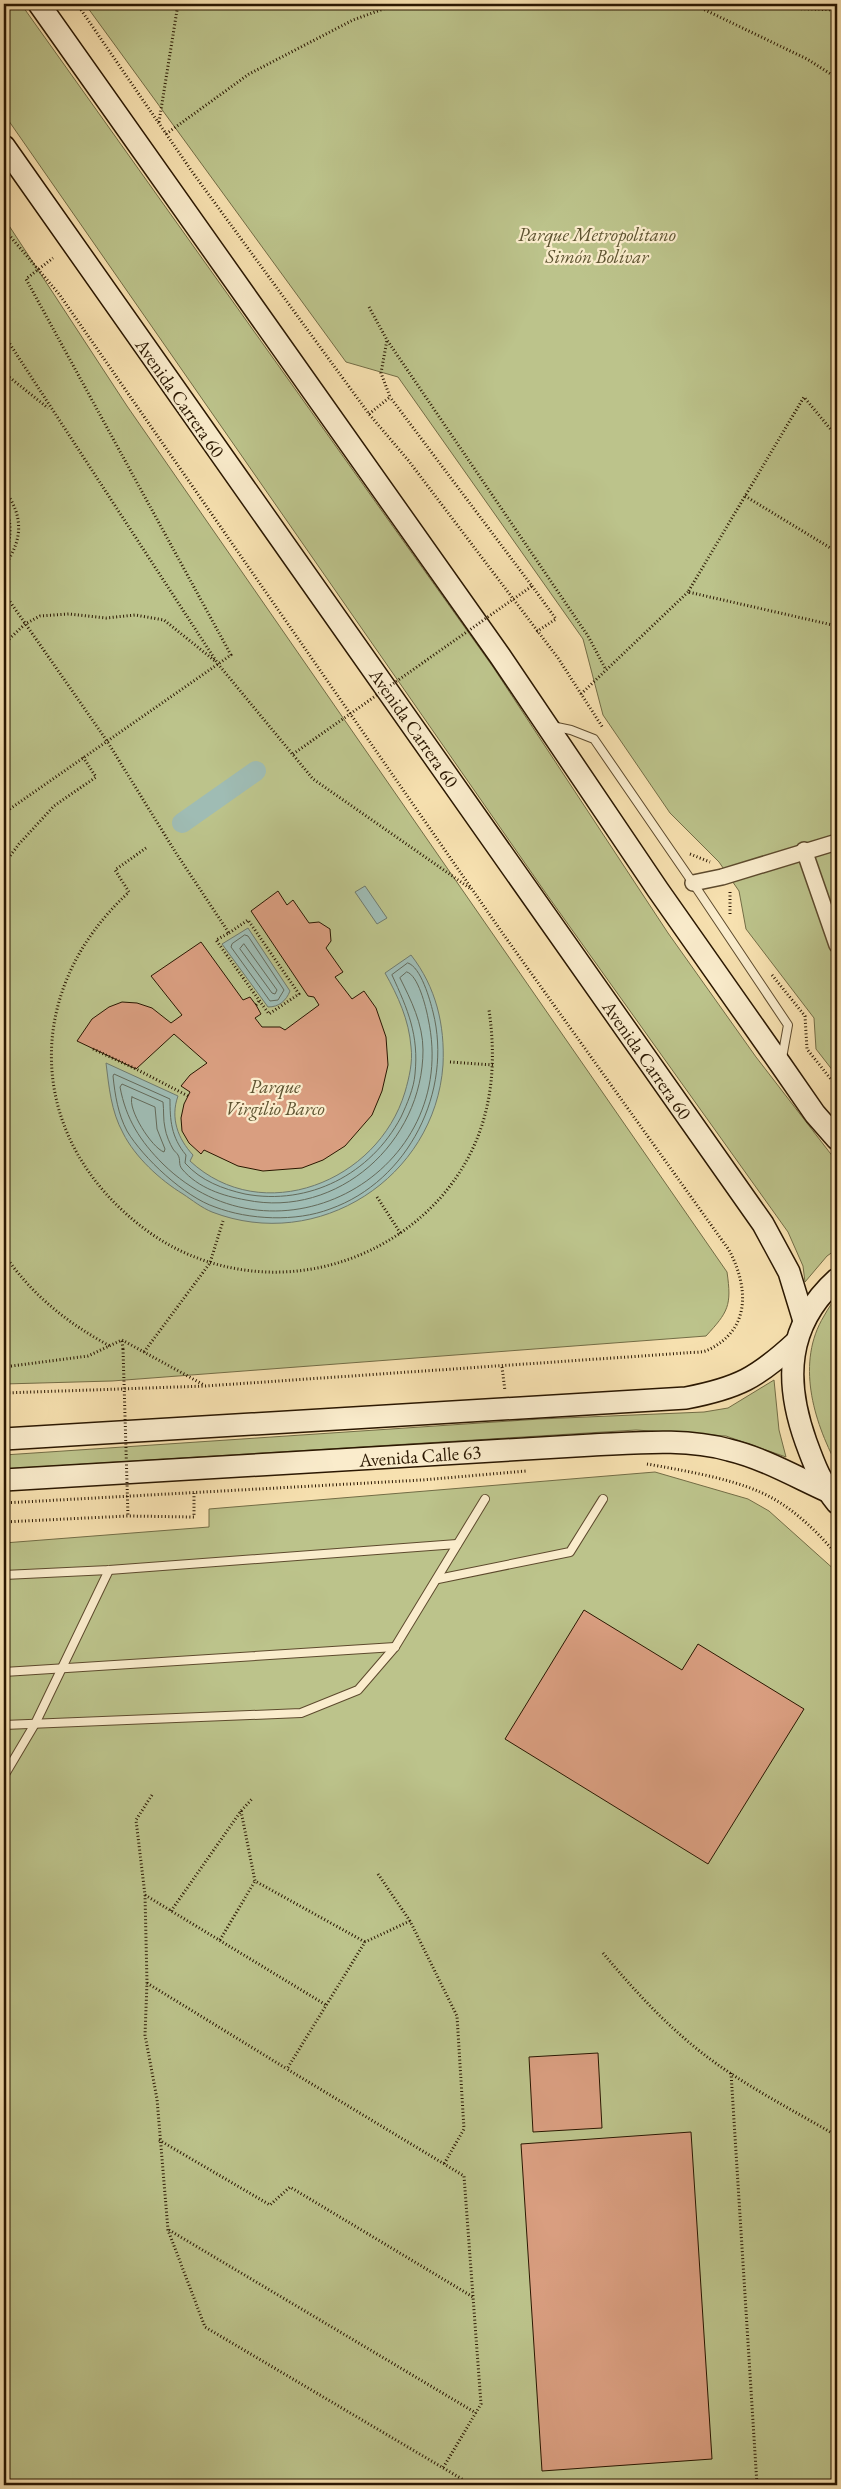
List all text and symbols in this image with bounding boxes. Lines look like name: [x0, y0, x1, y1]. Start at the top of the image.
park label: Parque Metropolitano Simón Bolívar: [518, 222, 676, 269]
street label: Avenida Carrera 60: [129, 333, 230, 462]
street label: Avenida Carrera 60: [363, 663, 464, 792]
street label: Avenida Carrera 60: [596, 995, 697, 1124]
park label: Parque Virgilio Barco: [225, 1074, 325, 1121]
street label: Avenida Calle 63: [357, 1439, 482, 1473]

